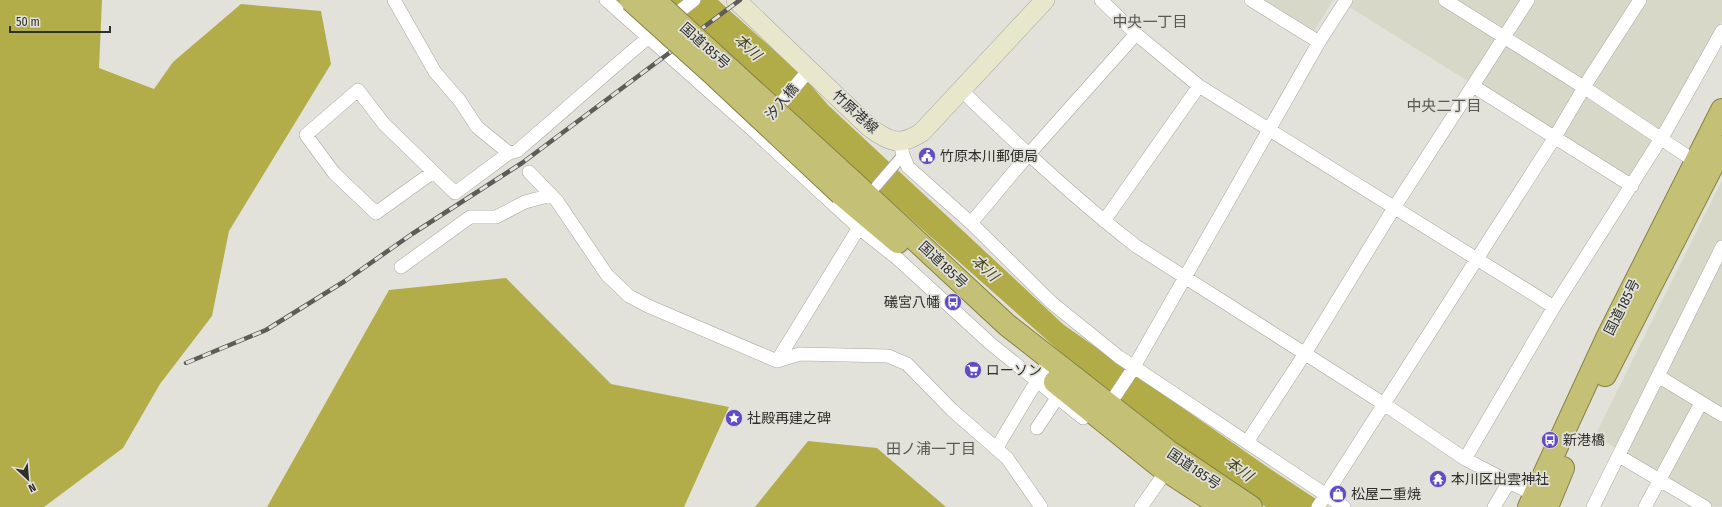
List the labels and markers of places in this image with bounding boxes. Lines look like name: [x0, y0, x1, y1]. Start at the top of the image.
public building icon: 竹原本川郵便局: [917, 146, 937, 166]
place label: 竹原本川郵便局: [940, 148, 1038, 165]
bus stop icon: 礒宮八幡: [943, 292, 963, 312]
place label: 礒宮八幡: [884, 294, 940, 311]
supermarket icon: ローソン: [963, 360, 983, 380]
place label: ローソン: [986, 362, 1042, 379]
place icon: 社殿再建之碑: [724, 408, 744, 428]
place label: 社殿再建之碑: [747, 410, 831, 427]
bus stop icon: 新港橋: [1540, 430, 1560, 450]
place label: 新港橋: [1563, 432, 1605, 449]
temple icon: 本川区出雲神社: [1428, 469, 1448, 489]
place label: 本川区出雲神社: [1451, 471, 1549, 488]
shop icon: 松屋二重焼: [1328, 484, 1348, 504]
place label: 松屋二重焼: [1351, 486, 1421, 503]

